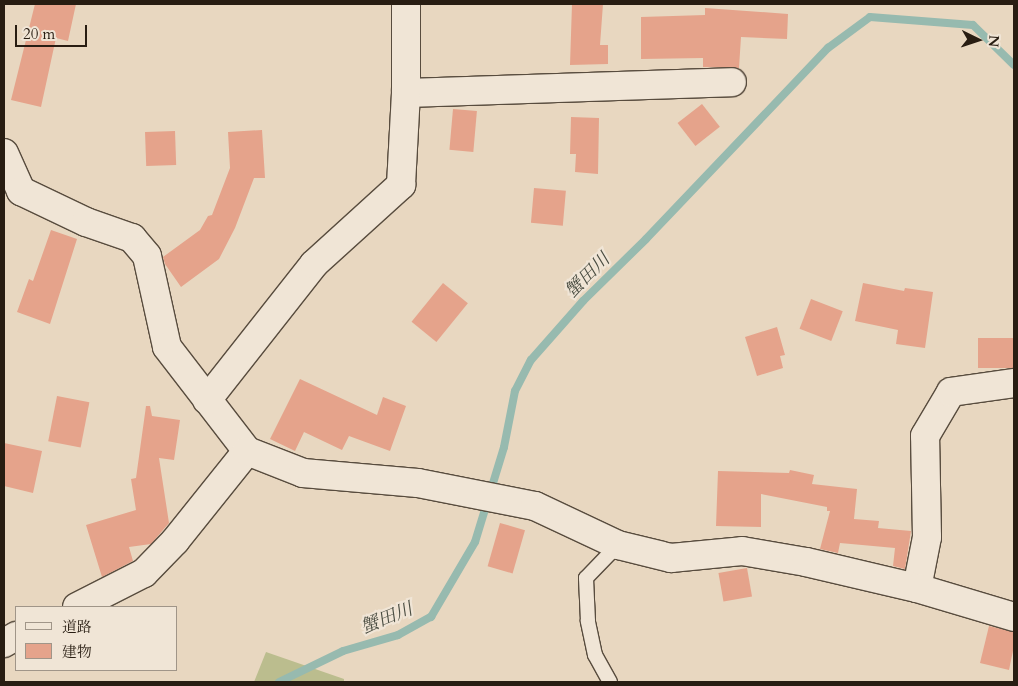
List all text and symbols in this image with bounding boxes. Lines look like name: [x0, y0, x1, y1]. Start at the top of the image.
scale bar: [18, 15, 90, 47]
north arrow: [953, 15, 1003, 65]
text: 20 m: [23, 24, 55, 44]
text: N: [984, 34, 1003, 48]
water label: 蟹田川: [561, 249, 615, 303]
water label: 蟹田川: [358, 599, 416, 639]
legend: [15, 606, 178, 671]
text: 道路: [62, 617, 92, 637]
text: 建物: [62, 642, 92, 662]

